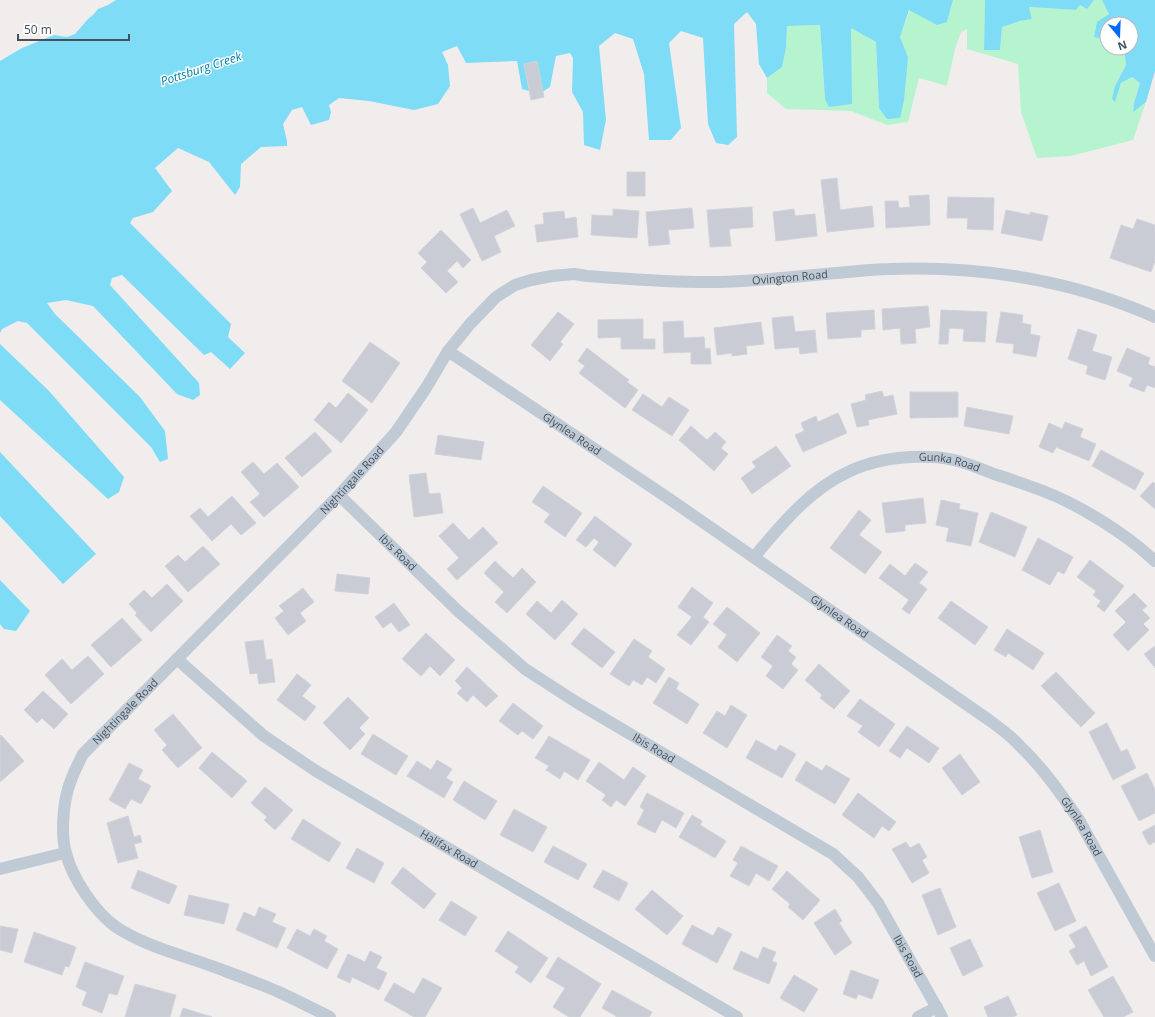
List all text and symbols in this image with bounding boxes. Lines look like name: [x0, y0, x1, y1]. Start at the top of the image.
scale bar: [18, 16, 129, 42]
north arrow: [1099, 16, 1139, 56]
text: 50 m: [24, 21, 52, 38]
text: N: [1116, 37, 1129, 54]
water label: Pottsburg Creek: [158, 47, 245, 90]
street label: Ovington Road: [752, 266, 829, 287]
street label: Glynlea Road: [540, 408, 604, 458]
street label: Nightingale Road: [316, 443, 387, 517]
street label: Gunka Road: [919, 449, 983, 475]
street label: Ibis Road: [376, 530, 420, 574]
street label: Glynlea Road: [808, 591, 872, 641]
street label: Nightingale Road: [89, 675, 161, 747]
street label: Ibis Road: [630, 729, 678, 766]
street label: Glynlea Road: [1058, 793, 1106, 859]
street label: Halifax Road: [418, 826, 481, 871]
street label: Ibis Road: [890, 932, 926, 980]

